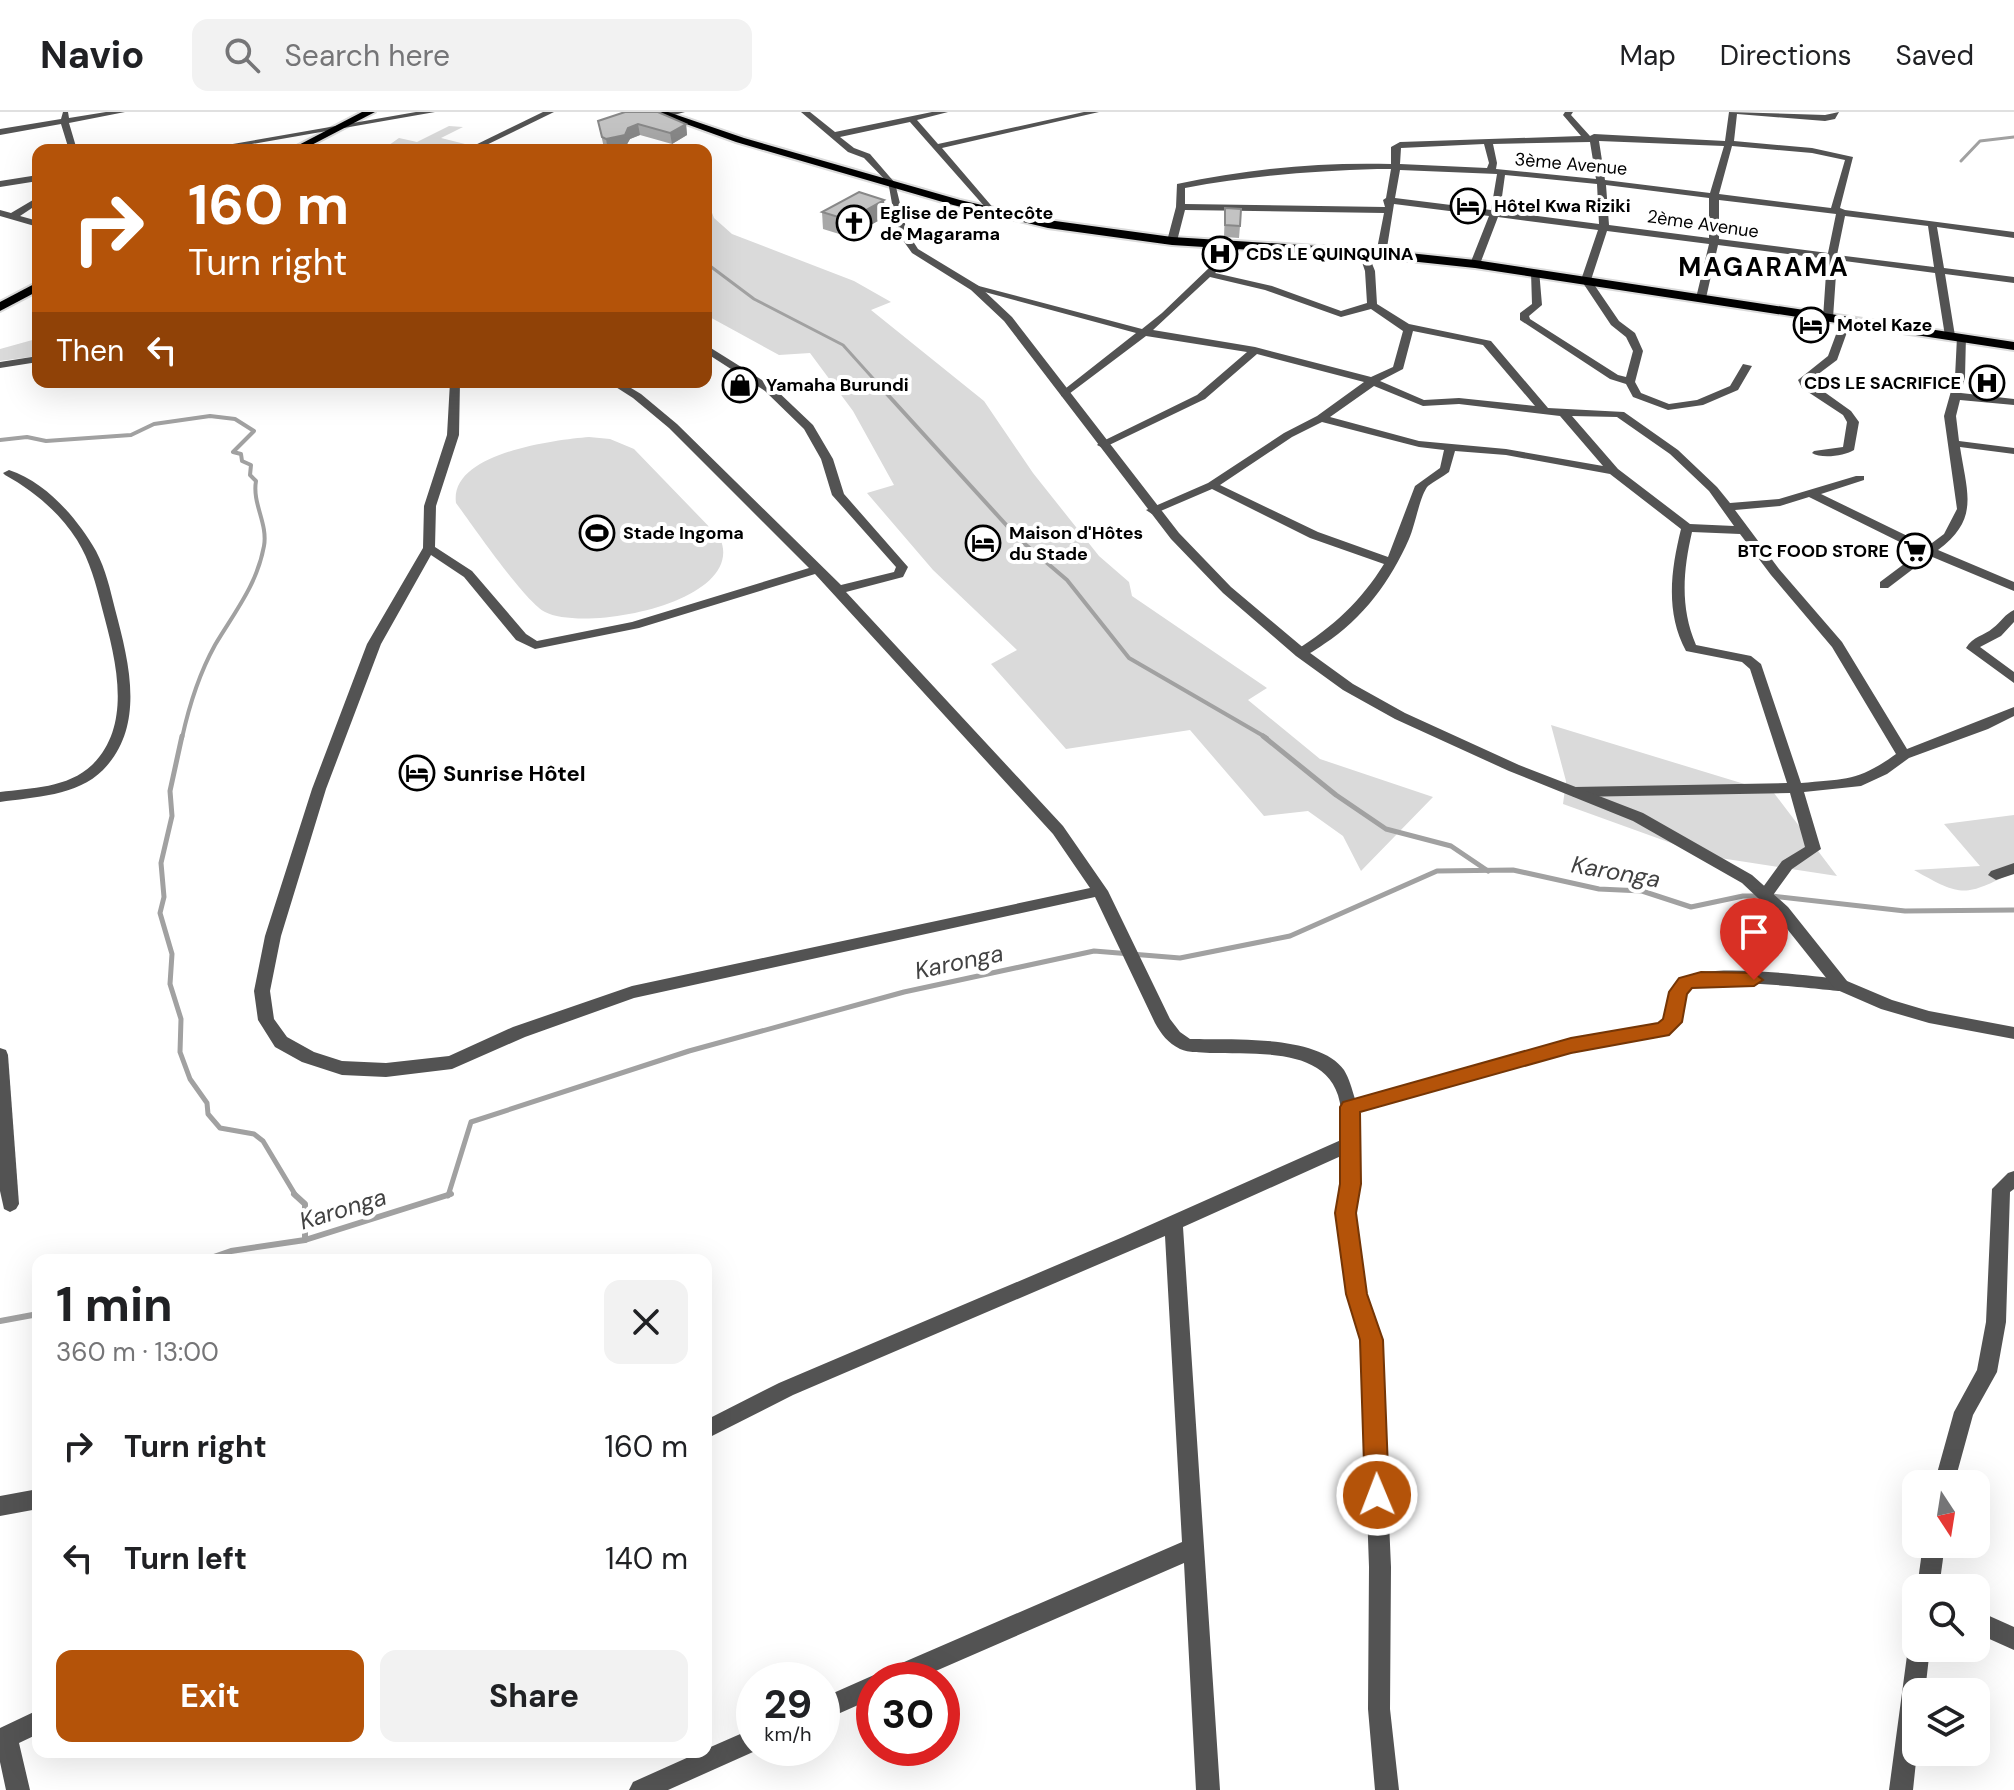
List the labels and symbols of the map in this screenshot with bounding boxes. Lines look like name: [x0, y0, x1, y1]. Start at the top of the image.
street label: 3ème Avenue: [1514, 147, 1628, 181]
hotel icon: Hôtel Kwa Riziki: [1449, 187, 1487, 225]
place label: Hôtel Kwa Riziki: [1494, 194, 1631, 218]
place label: Eglise de Pentecôte de Magarama: [880, 201, 1054, 246]
church icon: Eglise de Pentecôte de Magarama: [835, 204, 873, 242]
street label: 2ème Avenue: [1646, 204, 1760, 244]
hospital icon: CDS LE QUINQUINA: [1201, 235, 1239, 273]
place label: CDS LE QUINQUINA: [1246, 242, 1414, 266]
district label: MAGARAMA: [1678, 250, 1850, 284]
hotel icon: Motel Kaze: [1792, 306, 1830, 344]
place label: Motel Kaze: [1837, 313, 1932, 337]
hospital icon: CDS LE SACRIFICE: [1968, 364, 2006, 402]
shop icon: Yamaha Burundi: [721, 366, 759, 404]
place label: CDS LE SACRIFICE: [1804, 371, 1961, 395]
place label: Yamaha Burundi: [766, 373, 909, 397]
sports icon: Stade Ingoma: [578, 514, 616, 552]
place label: Stade Ingoma: [623, 521, 744, 545]
place label: Maison d'Hôtes du Stade: [1009, 521, 1143, 566]
hotel icon: Maison d'Hôtes du Stade: [964, 524, 1002, 562]
supermarket icon: BTC FOOD STORE: [1896, 532, 1934, 570]
place label: BTC FOOD STORE: [1738, 539, 1889, 563]
hotel icon: Sunrise Hôtel: [398, 754, 436, 792]
place label: Sunrise Hôtel: [443, 759, 586, 788]
water label: Karonga: [1569, 848, 1663, 895]
pin: [1720, 898, 1788, 980]
water label: Karonga: [912, 937, 1006, 986]
water label: Karonga: [295, 1181, 390, 1236]
position arrow: [1335, 1453, 1419, 1537]
north arrow: [1902, 1470, 1990, 1558]
speed limit sign: 30: [856, 1662, 960, 1766]

